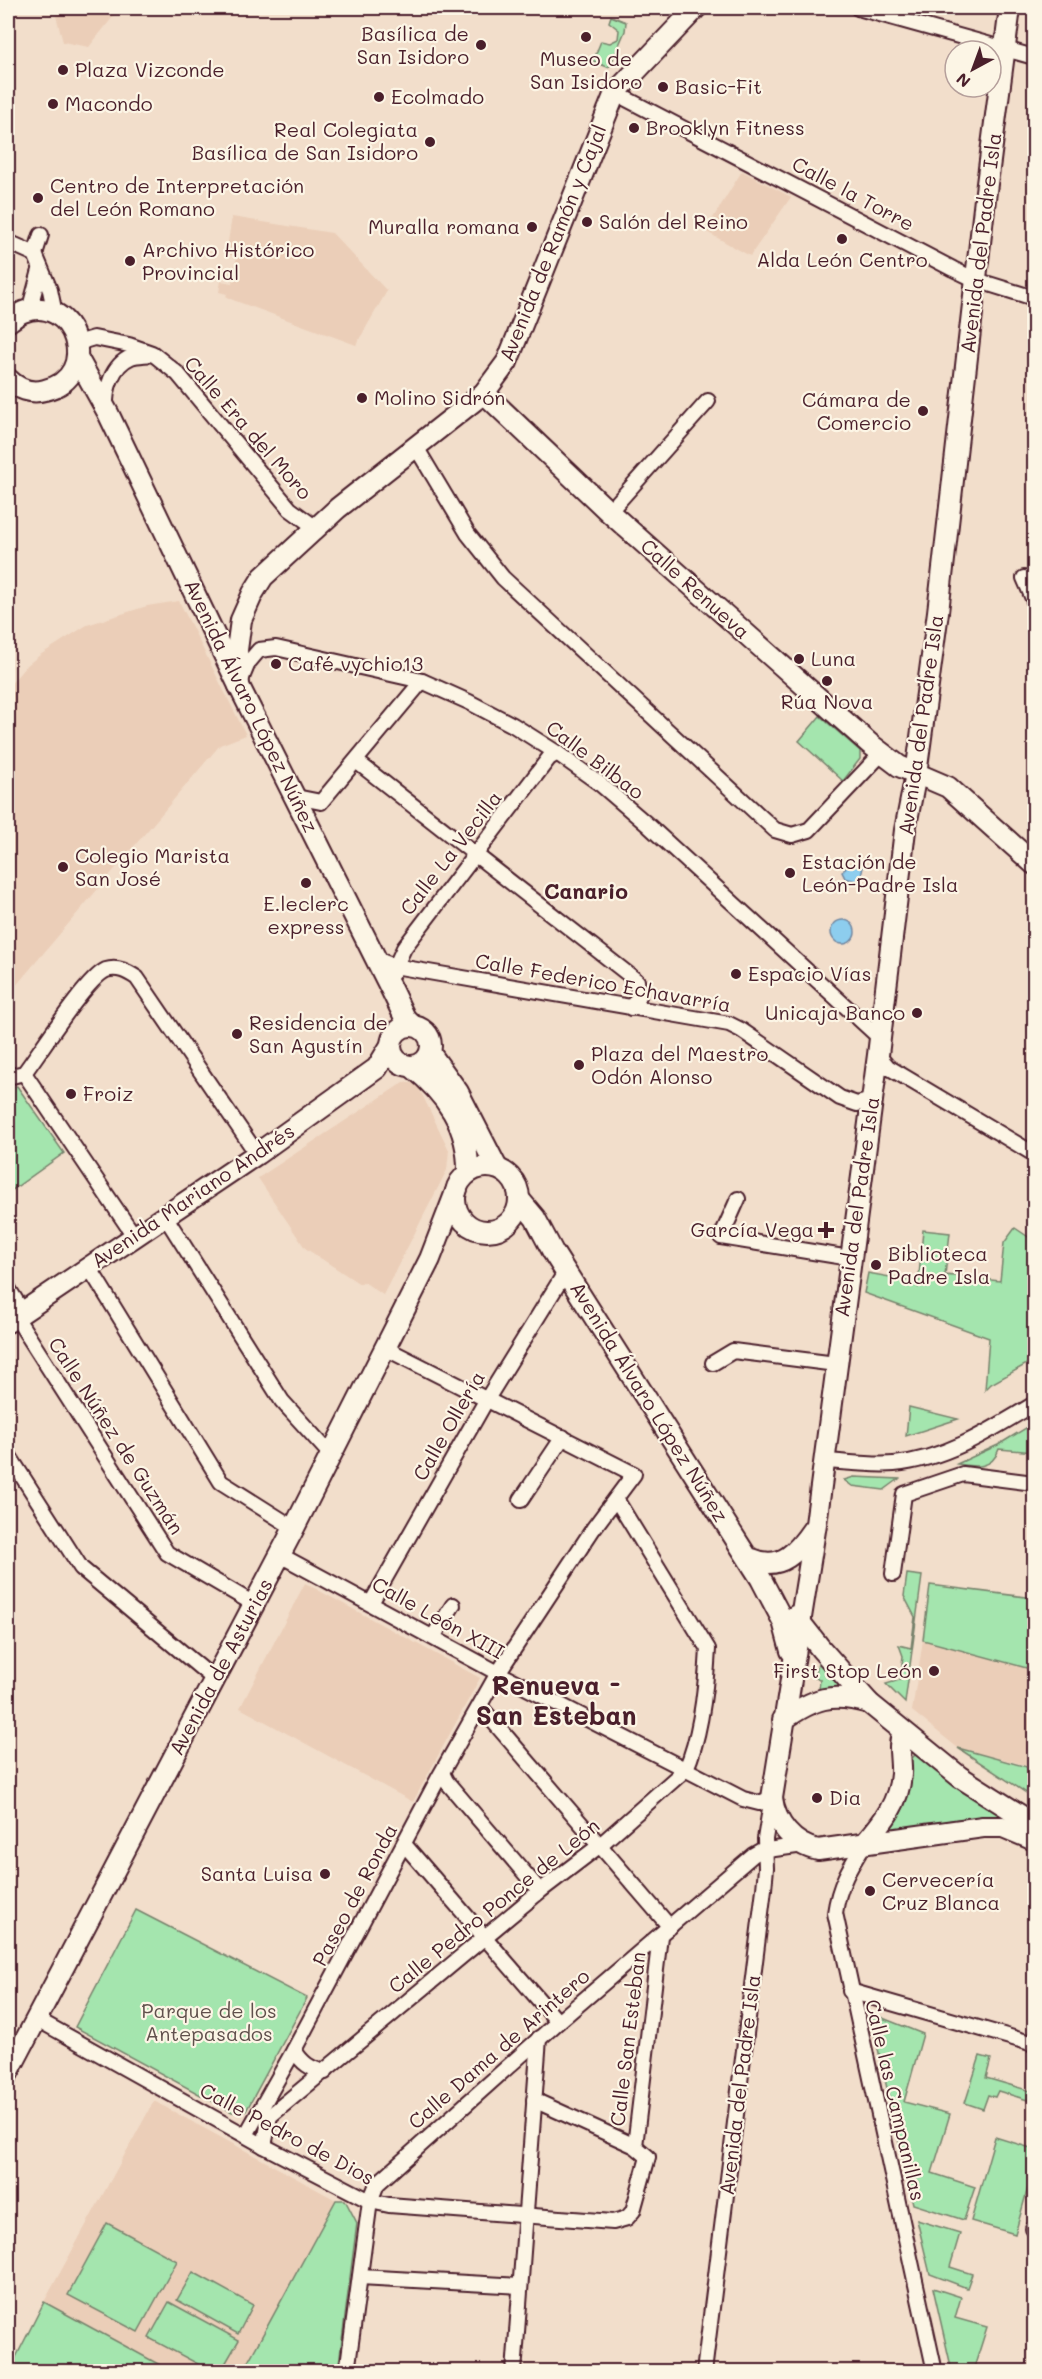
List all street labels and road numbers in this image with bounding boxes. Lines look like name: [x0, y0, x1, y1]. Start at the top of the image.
street label: Avenida de Ramón y Cajal: [493, 120, 612, 365]
street label: Avenida del Padre Isla: [954, 131, 1006, 355]
street label: Calle la Torre: [788, 150, 919, 236]
street label: Calle Era del Moro: [179, 350, 318, 505]
street label: Calle Renueva: [636, 532, 756, 644]
street label: Avenida Álvaro López Núñez: [179, 575, 325, 836]
street label: Avenida del Padre Isla: [892, 613, 948, 837]
street label: Calle Bilbao: [541, 714, 650, 805]
street label: Calle La Vecilla: [394, 785, 507, 920]
street label: Calle Federico Echavarría: [473, 947, 733, 1017]
street label: Avenida del Padre Isla: [828, 1095, 884, 1319]
street label: Avenida Mariano Andrés: [86, 1117, 299, 1273]
street label: Avenida Álvaro López Núñez: [565, 1276, 735, 1527]
street label: Calle Núñez de Guzmán: [43, 1332, 190, 1539]
street label: Calle Ollería: [406, 1366, 490, 1485]
street label: Calle León XIII: [368, 1570, 509, 1664]
street label: Avenida de Asturias: [162, 1574, 278, 1759]
street label: Calle Pedro Ponce de León: [383, 1812, 604, 1998]
street label: Paseo de Ronda: [306, 1819, 403, 1970]
street label: Calle San Esteban: [603, 1950, 651, 2128]
street label: Calle Dama de Arintero: [402, 1962, 595, 2134]
street label: Avenida del Padre Isla: [713, 1973, 765, 2197]
street label: Calle las Campanillas: [860, 1996, 932, 2203]
street label: Calle Pedro de Dios: [196, 2076, 379, 2190]

